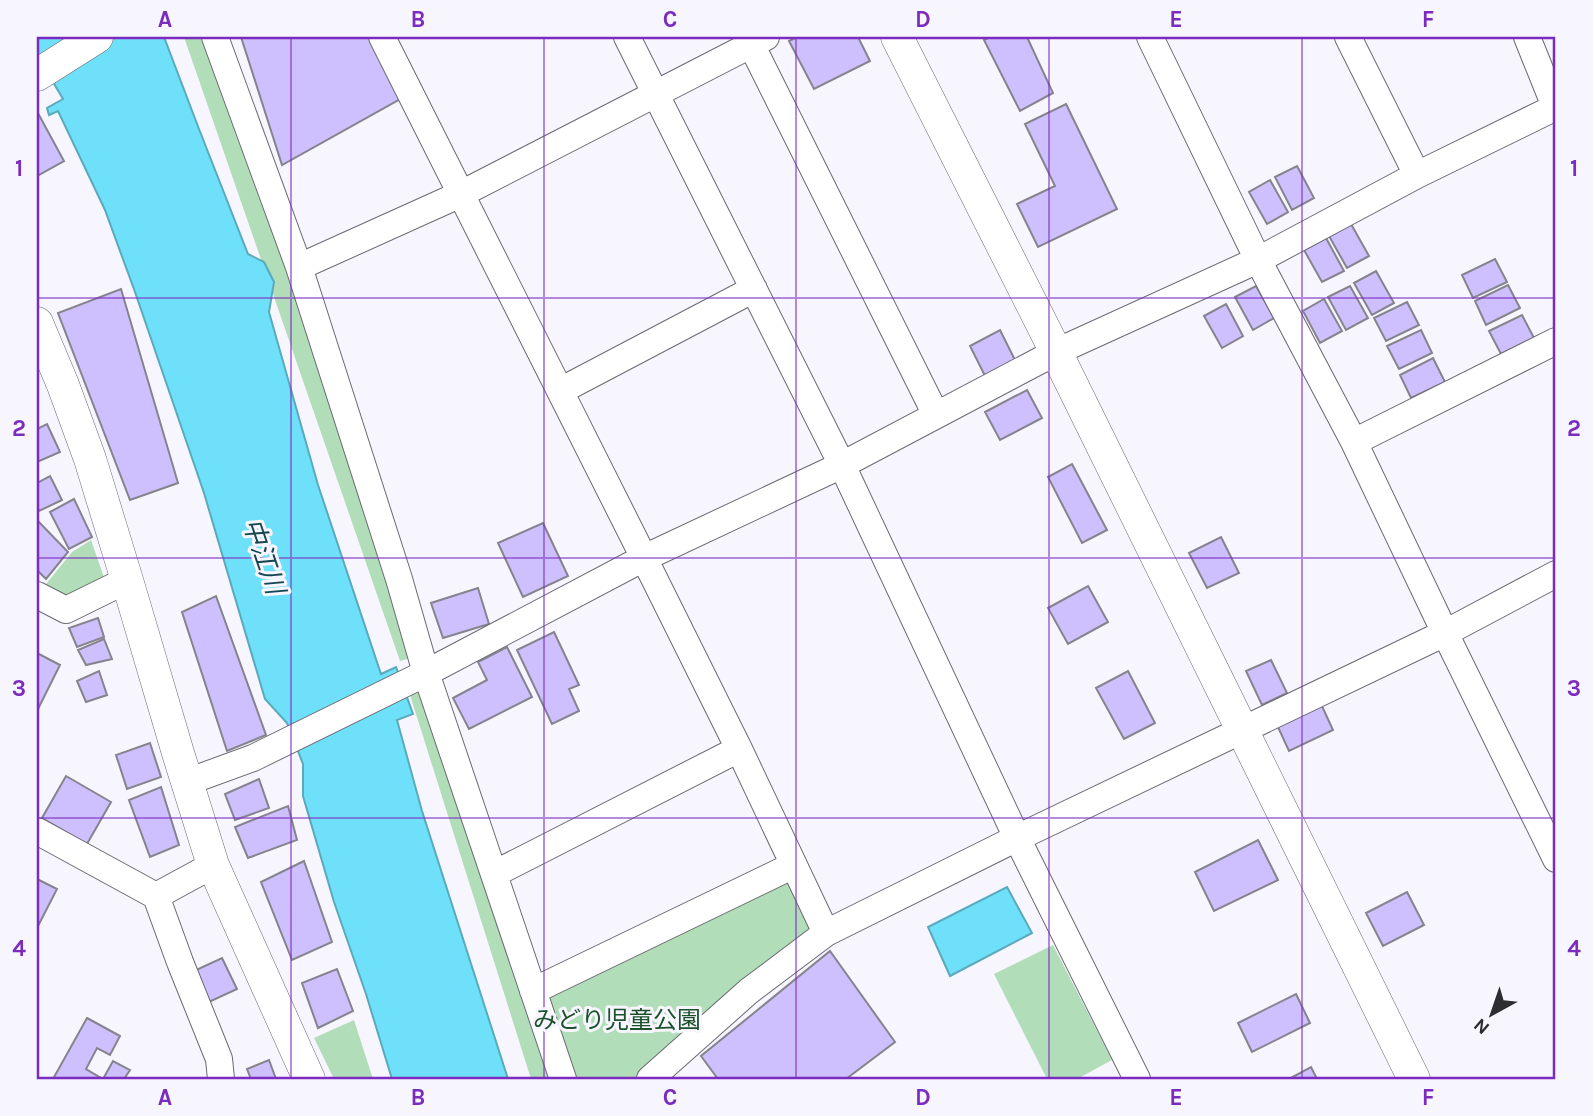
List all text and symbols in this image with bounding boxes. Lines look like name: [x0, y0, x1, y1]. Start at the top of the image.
text: A: [158, 6, 172, 33]
text: B: [411, 6, 425, 33]
text: C: [663, 6, 677, 33]
text: D: [915, 6, 931, 33]
text: E: [1169, 6, 1183, 33]
text: F: [1422, 6, 1434, 33]
text: 1: [15, 155, 23, 182]
text: 1: [1570, 155, 1578, 182]
text: 2: [12, 415, 26, 442]
text: 2: [1567, 415, 1581, 442]
water label: 中江川: [236, 514, 292, 601]
text: 3: [12, 675, 26, 702]
text: 3: [1567, 675, 1581, 702]
text: 4: [12, 935, 26, 962]
text: 4: [1567, 935, 1581, 962]
north arrow: [1456, 979, 1526, 1050]
park label: みどり児童公園: [533, 1006, 701, 1034]
text: N: [1469, 1013, 1494, 1039]
text: A: [158, 1084, 172, 1111]
text: B: [411, 1084, 425, 1111]
text: C: [663, 1084, 677, 1111]
text: D: [915, 1084, 931, 1111]
text: E: [1169, 1084, 1183, 1111]
text: F: [1422, 1084, 1434, 1111]

